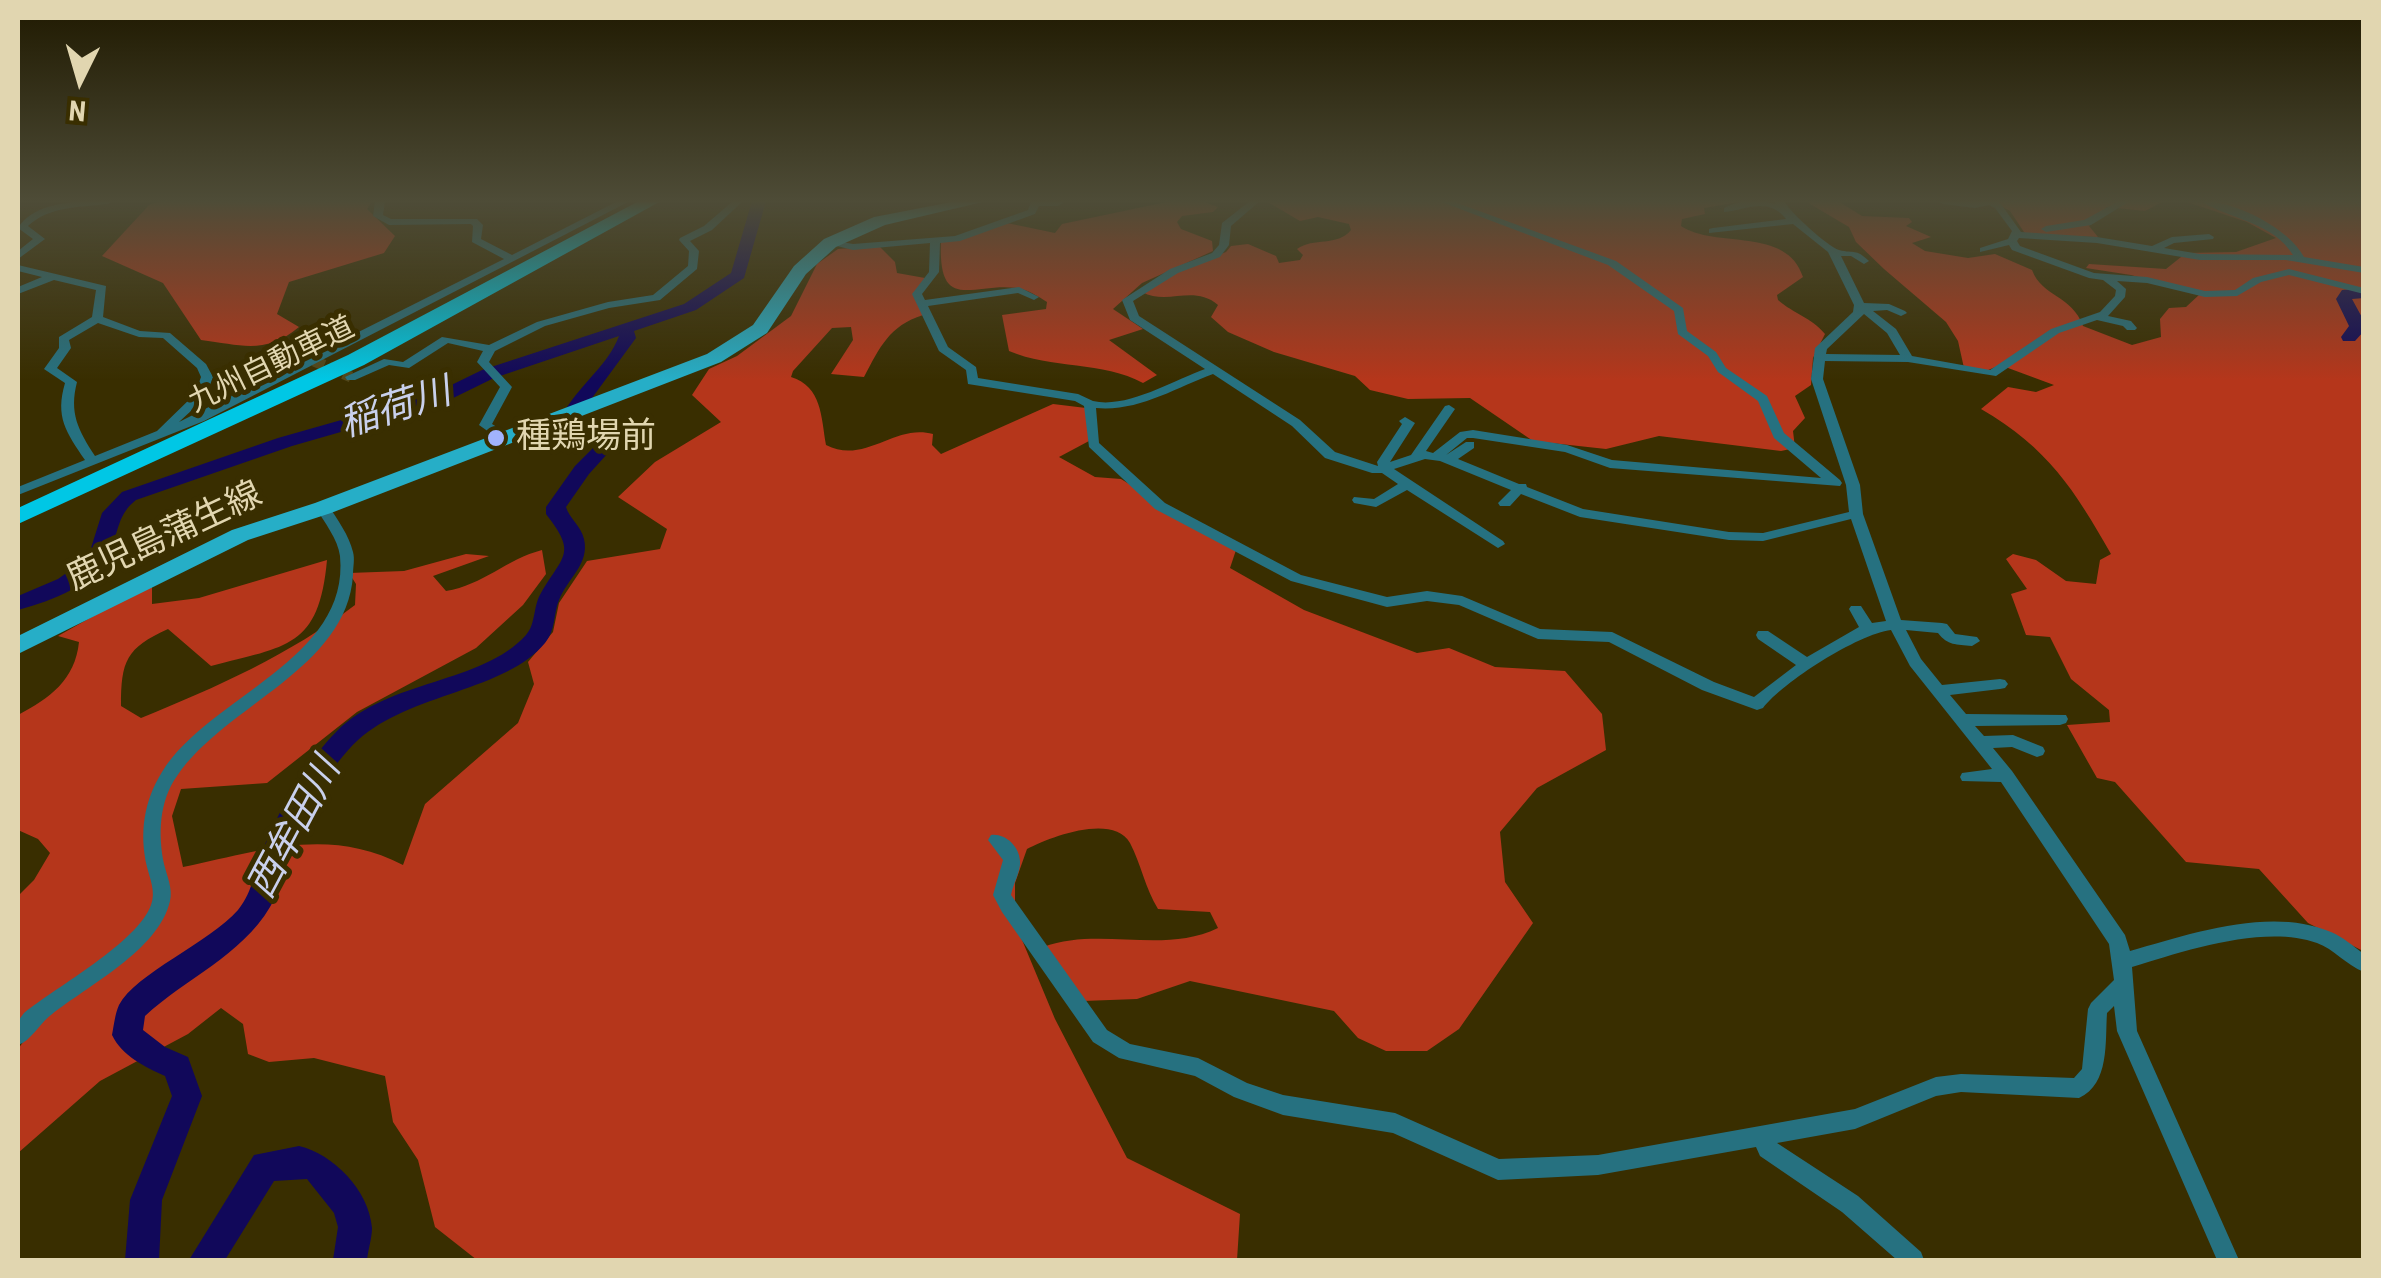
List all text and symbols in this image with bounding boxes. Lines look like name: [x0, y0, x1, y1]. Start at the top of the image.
north arrow: [30, 30, 130, 130]
text: N: [67, 93, 87, 128]
street label: 九州自動車道: [183, 310, 361, 422]
water label: 稲荷川: [335, 371, 457, 449]
place label: 種鶏場前: [516, 417, 656, 459]
marker: 種鶏場前: [485, 427, 507, 449]
street label: 鹿児島蒲生線: [61, 475, 269, 601]
water label: 西牟田川: [240, 751, 352, 907]

